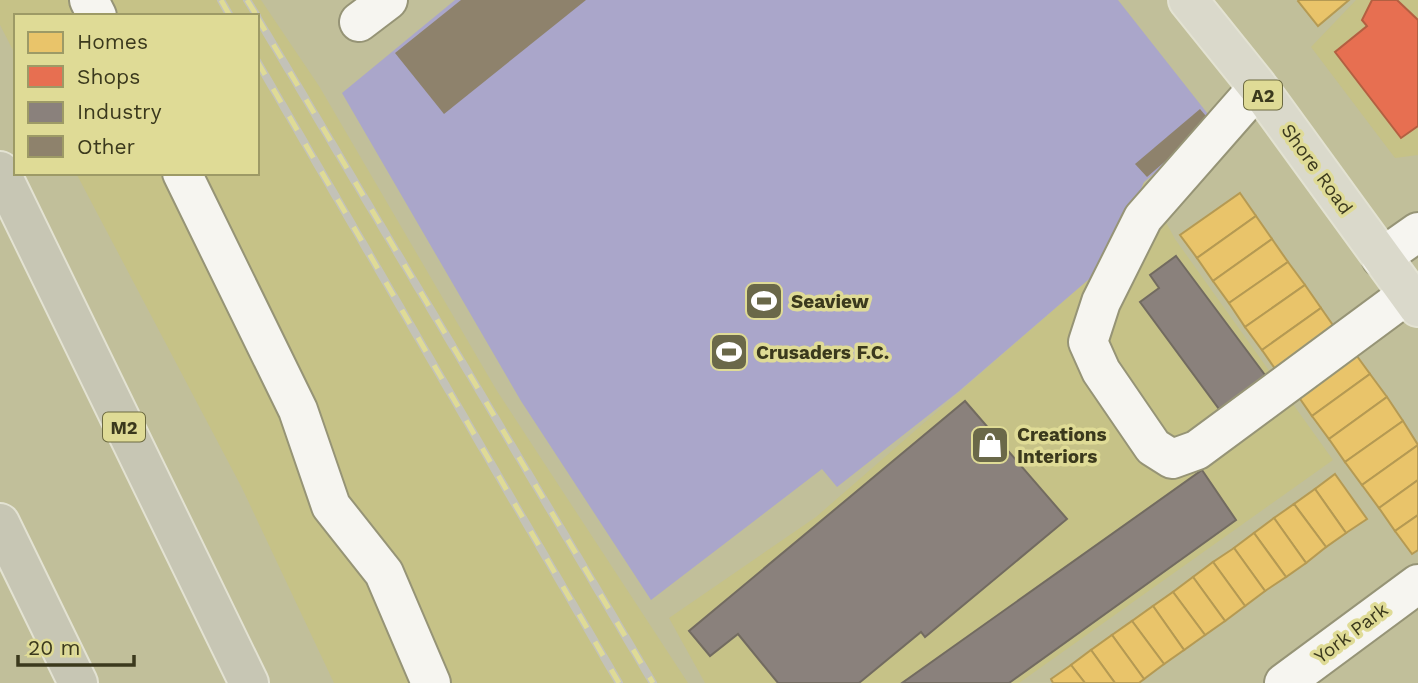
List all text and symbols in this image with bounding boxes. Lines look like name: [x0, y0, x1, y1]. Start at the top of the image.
legend: [14, 14, 259, 175]
text: Homes: [77, 29, 148, 54]
text: Shops: [77, 64, 140, 89]
road number: A2: [1244, 80, 1282, 110]
text: Industry: [77, 99, 162, 124]
street label: Shore Road: [1276, 119, 1358, 219]
text: Other: [77, 134, 136, 159]
sports icon: Seaview: [743, 280, 785, 322]
place label: Seaview: [791, 290, 869, 313]
sports icon: Crusaders F.C.: [708, 331, 750, 373]
place label: Crusaders F.C.: [756, 341, 889, 364]
road number: M2: [103, 412, 145, 442]
place label: Creations Interiors: [1017, 423, 1107, 468]
shop icon: Creations Interiors: [969, 424, 1011, 466]
street label: York Park: [1310, 598, 1393, 668]
scale bar: [18, 624, 133, 668]
text: 20 m: [28, 635, 80, 660]

